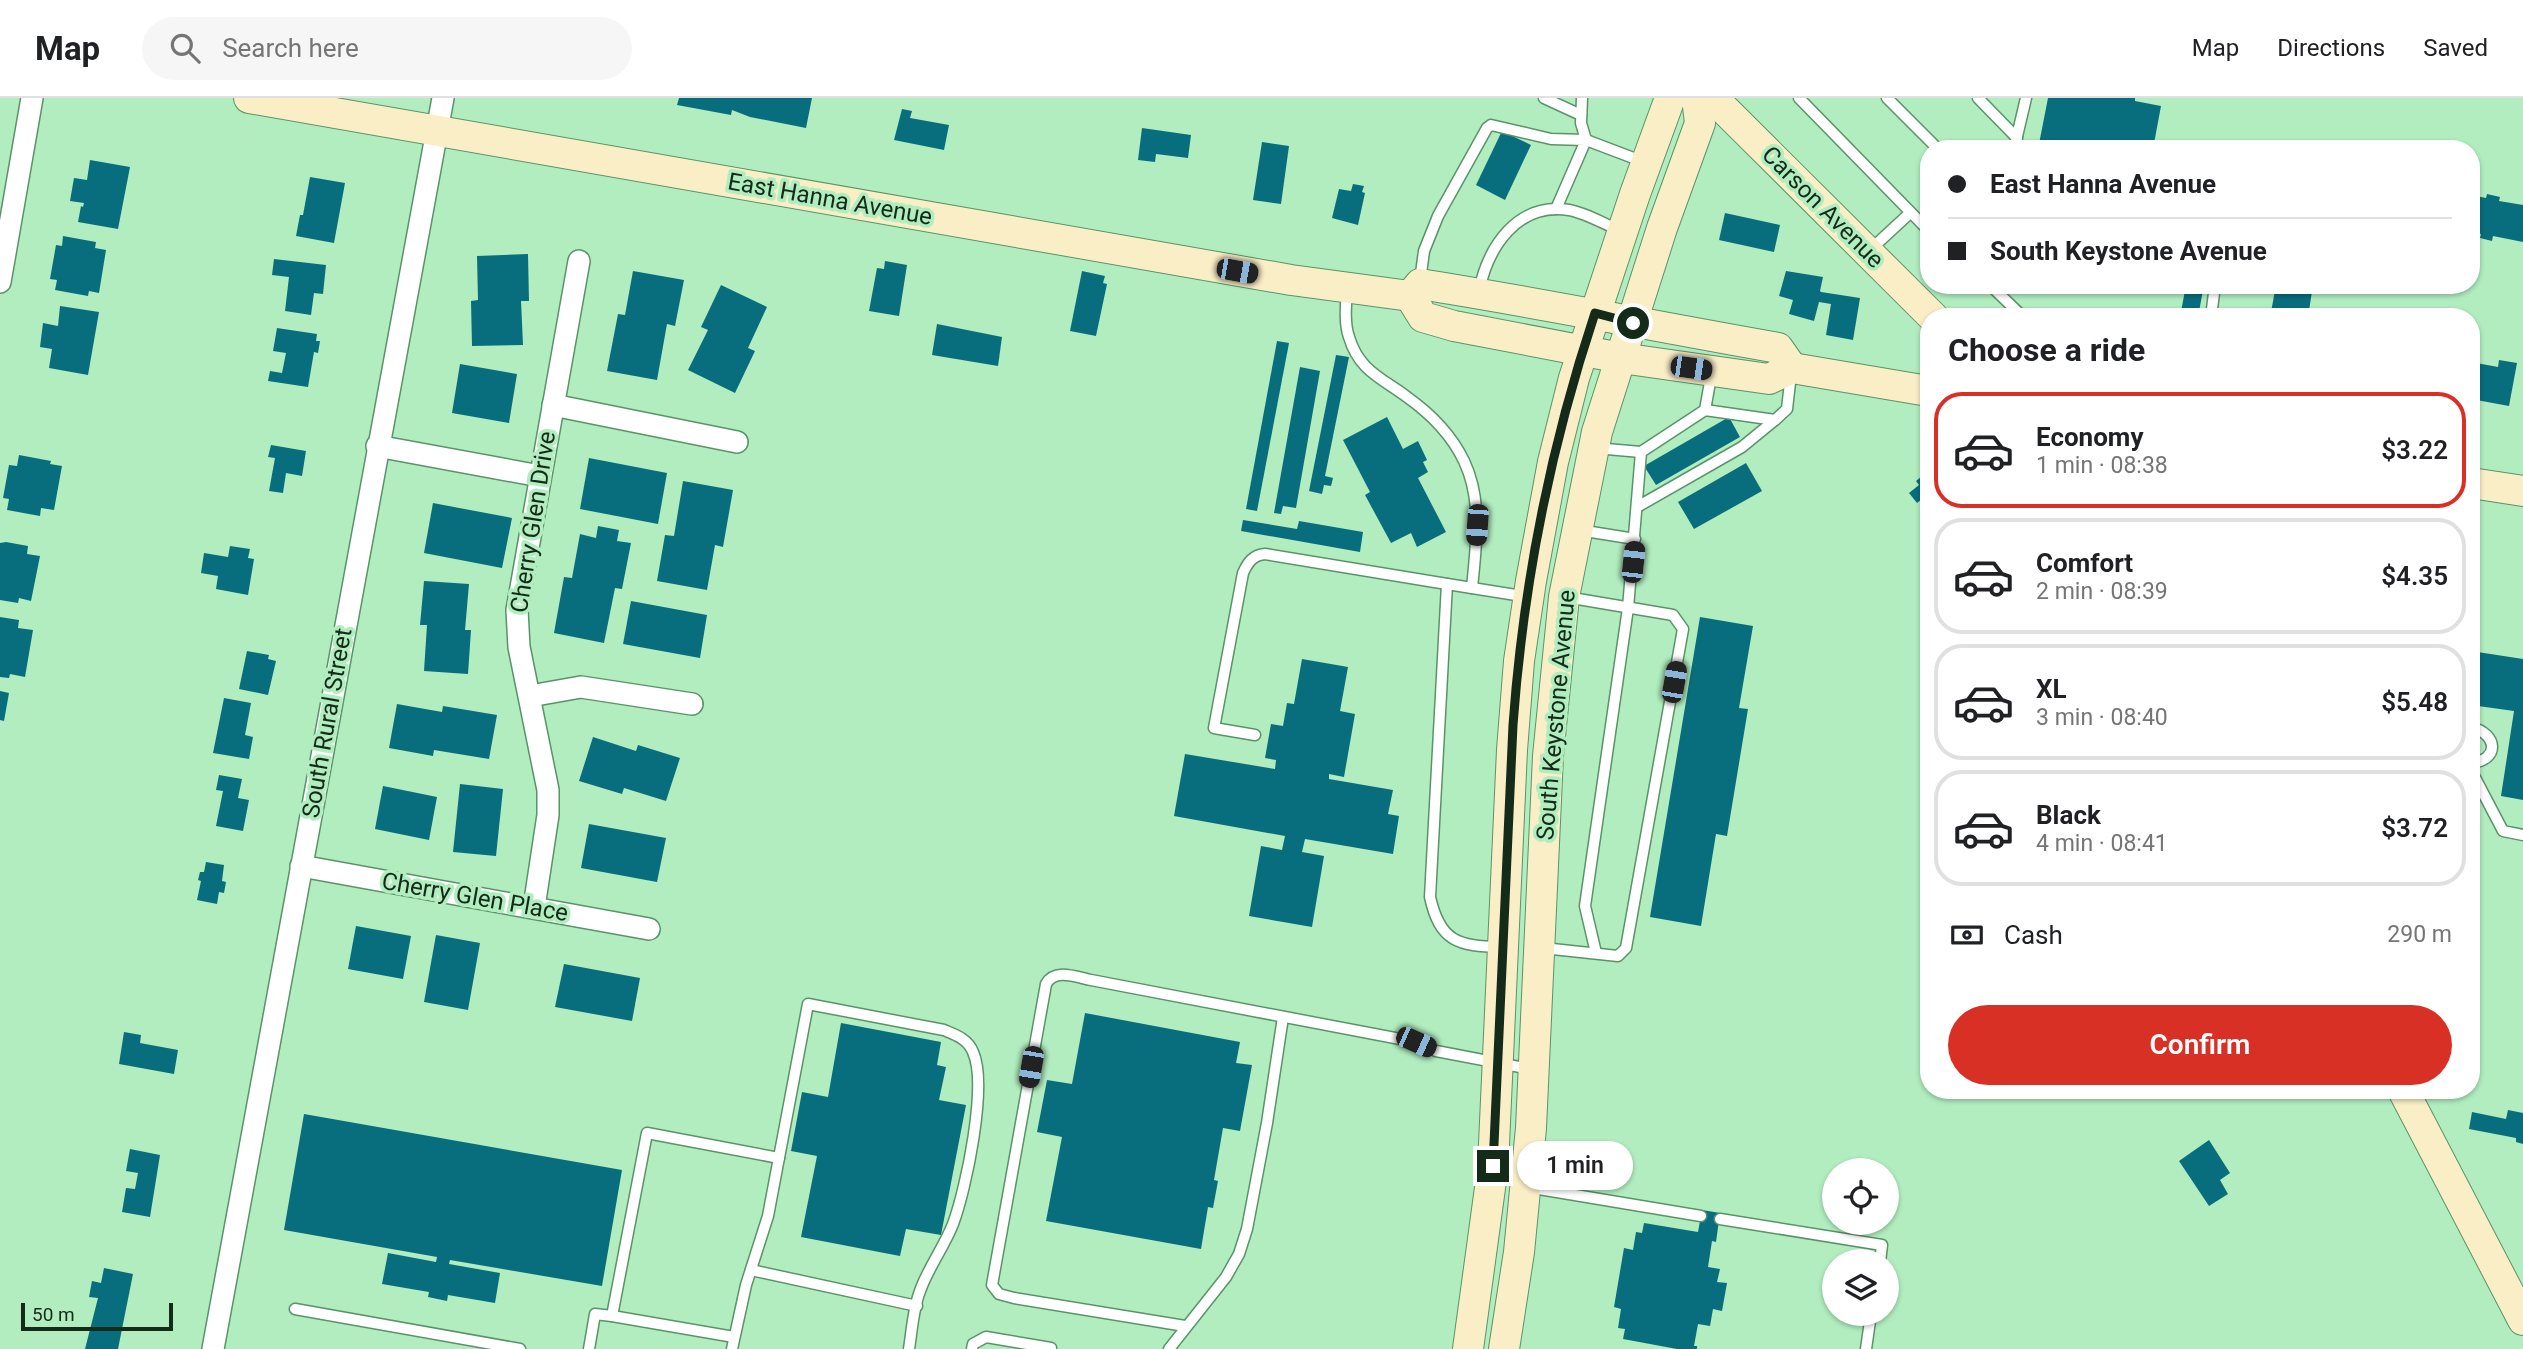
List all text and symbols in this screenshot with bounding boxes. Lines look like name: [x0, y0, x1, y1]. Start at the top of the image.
search box: [142, 17, 632, 80]
text: Map: [35, 29, 100, 68]
icon: search: [166, 29, 204, 67]
text: Search here: [222, 33, 359, 63]
text: Map: [2192, 34, 2239, 62]
text: Directions: [2277, 34, 2385, 62]
text: Saved: [2423, 34, 2488, 62]
street label: Carson Avenue: [1756, 140, 1890, 274]
street label: East Hanna Avenue: [726, 167, 934, 231]
text: East Hanna Avenue: [1990, 169, 2216, 199]
text: South Keystone Avenue: [1990, 236, 2267, 266]
car: [1215, 257, 1260, 285]
route start: [1617, 307, 1649, 339]
text: Choose a ride: [1948, 331, 2145, 369]
car: [1669, 355, 1714, 381]
icon: car: [1952, 419, 2015, 482]
text: Economy: [2036, 422, 2143, 452]
street label: Cherry Glen Drive: [505, 429, 561, 615]
text: $3.22: [2381, 435, 2448, 465]
text: 1 min · 08:38: [2036, 452, 2168, 479]
car: [1466, 503, 1489, 547]
car: [1621, 540, 1646, 584]
icon: car: [1952, 545, 2015, 608]
text: Comfort: [2036, 548, 2133, 578]
text: $4.35: [2381, 561, 2448, 591]
text: 2 min · 08:39: [2036, 578, 2168, 605]
street label: South Keystone Avenue: [1531, 589, 1581, 841]
street label: South Rural Street: [297, 626, 357, 820]
car: [1661, 659, 1688, 705]
icon: car: [1952, 671, 2015, 734]
text: XL: [2036, 674, 2067, 704]
text: $5.48: [2381, 687, 2448, 717]
text: 3 min · 08:40: [2036, 704, 2168, 731]
icon: car: [1952, 797, 2015, 860]
text: Black: [2036, 800, 2101, 830]
text: $3.72: [2381, 813, 2448, 843]
text: 4 min · 08:41: [2036, 830, 2168, 857]
street label: Cherry Glen Place: [380, 867, 570, 927]
icon: cash: [1948, 916, 1986, 954]
text: Cash: [2004, 920, 2063, 950]
text: 290 m: [2387, 921, 2452, 948]
button: Confirm: [1948, 1005, 2452, 1085]
car: [1393, 1024, 1440, 1060]
car: [1018, 1044, 1045, 1090]
callout: 1 min: [1518, 1142, 1633, 1190]
route end: [1477, 1150, 1509, 1182]
text: 1 min: [1546, 1152, 1604, 1179]
map controls: [1822, 1158, 1899, 1326]
button: locate: [1822, 1158, 1899, 1235]
button: layers: [1822, 1249, 1899, 1326]
scale bar: [21, 1300, 173, 1332]
text: 50 m: [32, 1303, 75, 1326]

